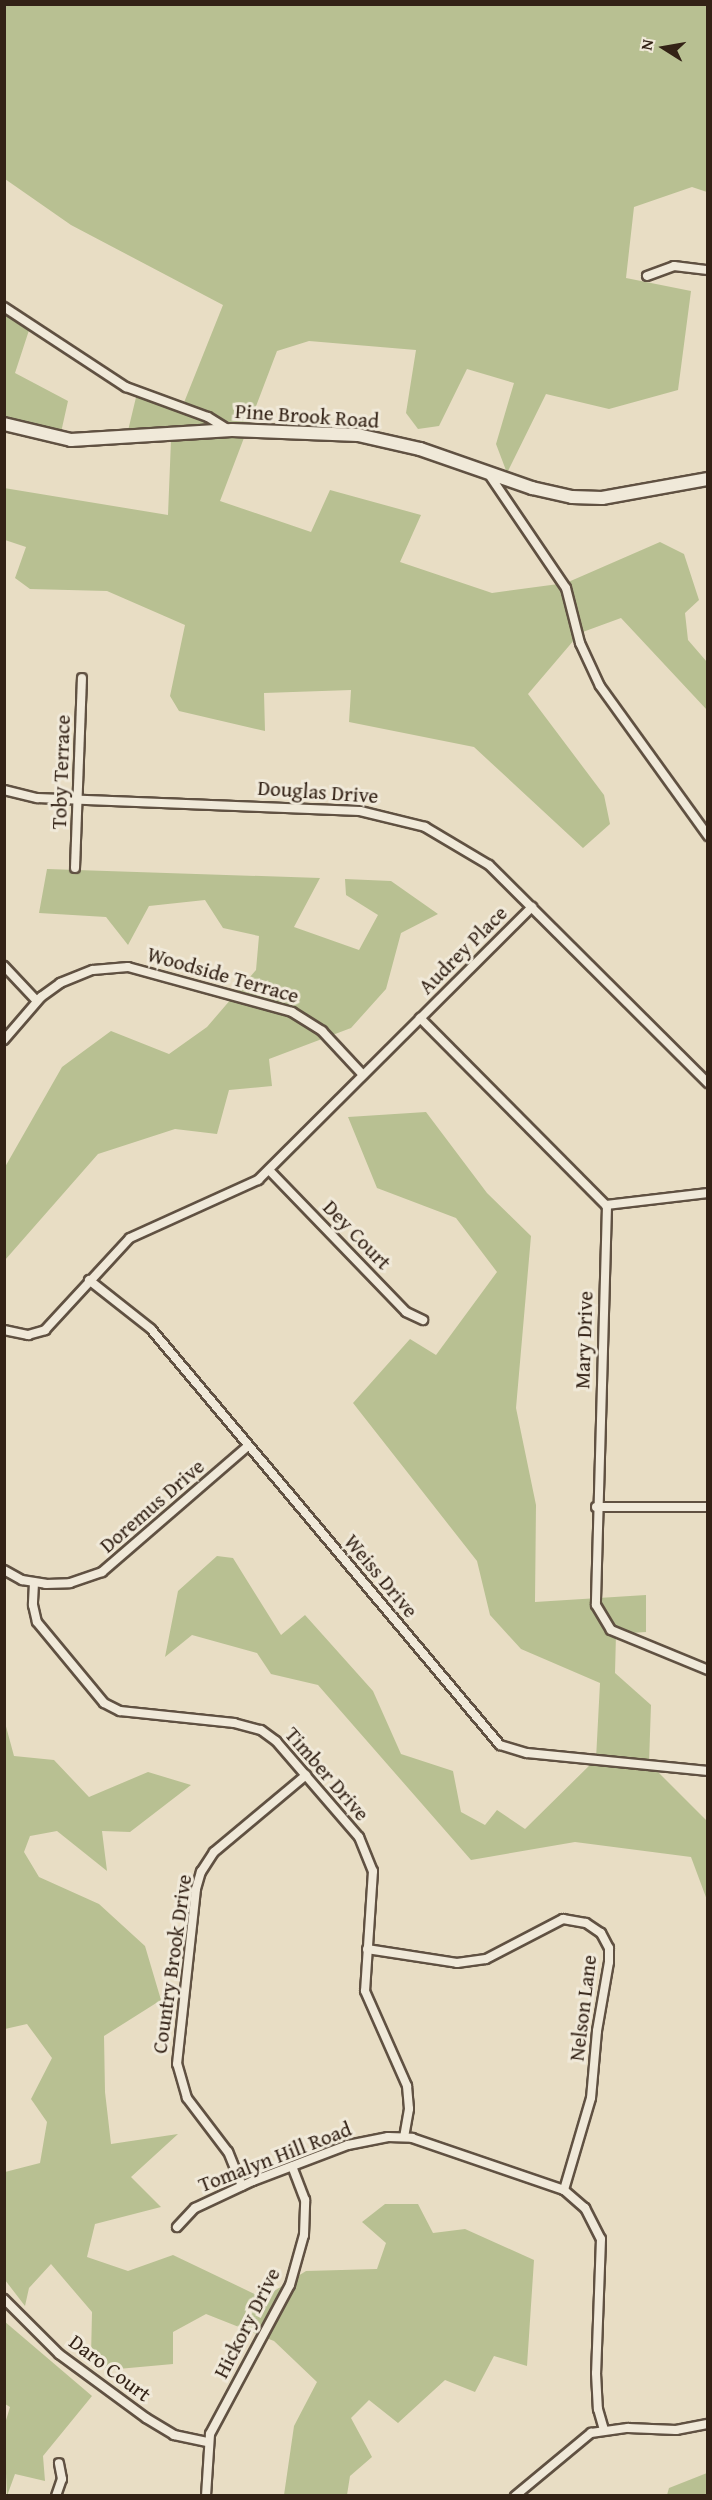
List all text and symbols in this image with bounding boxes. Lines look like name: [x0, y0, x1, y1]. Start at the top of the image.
north arrow: [634, 18, 694, 78]
text: N: [634, 37, 659, 52]
street label: Pine Brook Road: [234, 398, 380, 434]
street label: Toby Terrace: [46, 714, 76, 830]
street label: Douglas Drive: [257, 775, 379, 809]
street label: Audrey Place: [413, 900, 513, 1000]
street label: Woodside Terrace: [144, 941, 302, 1009]
street label: Dey Court: [318, 1195, 396, 1275]
street label: Mary Drive: [570, 1291, 598, 1389]
street label: Doremus Drive: [95, 1454, 209, 1558]
street label: Weiss Drive: [339, 1529, 423, 1623]
street label: Timber Drive: [279, 1722, 375, 1826]
street label: Country Brook Drive: [147, 1873, 197, 2055]
street label: Nelson Lane: [564, 1953, 602, 2063]
street label: Tomalyn Hill Road: [195, 2116, 355, 2198]
street label: Hickory Drive: [208, 2264, 286, 2382]
street label: Daro Court: [64, 2329, 156, 2407]

